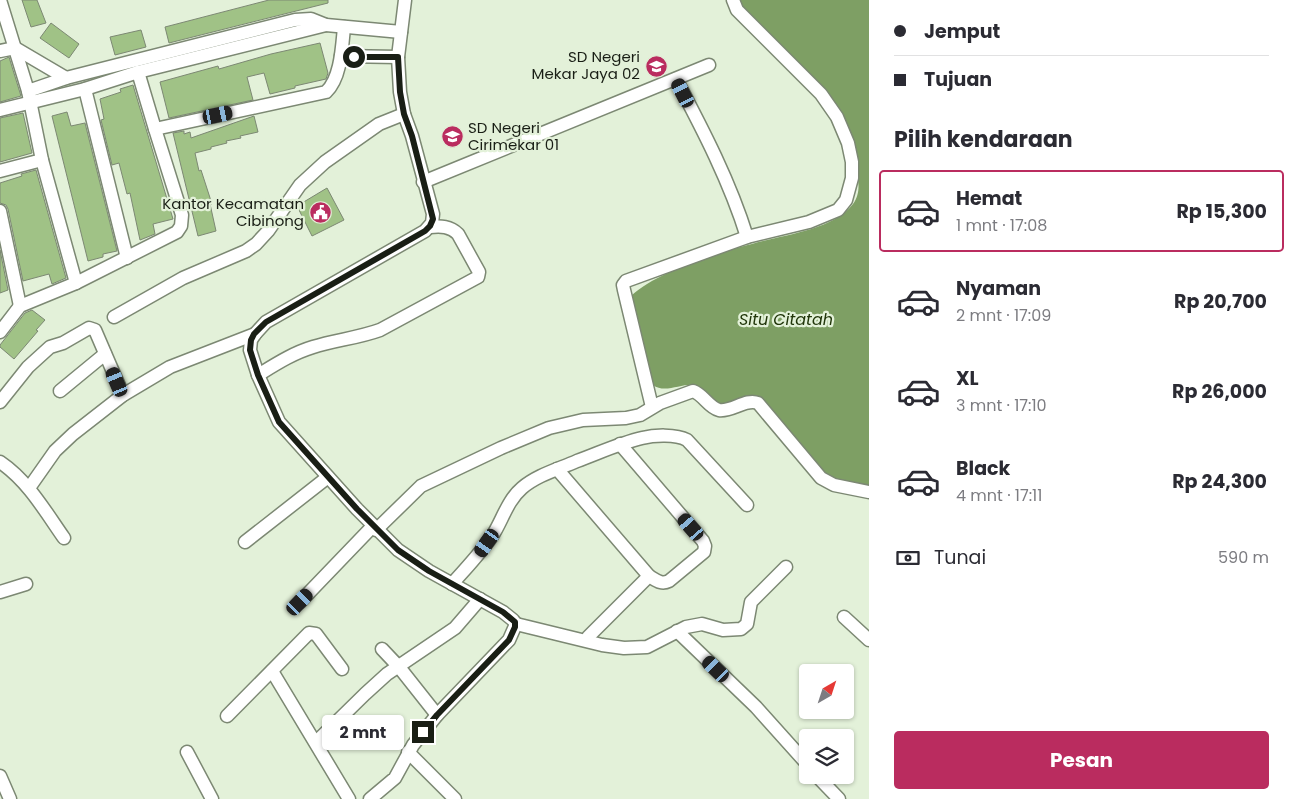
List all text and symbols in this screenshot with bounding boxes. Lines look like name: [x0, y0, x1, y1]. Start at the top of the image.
text: Jemput: [924, 18, 1000, 45]
route start: [343, 46, 365, 68]
place label: SD Negeri Mekar Jaya 02: [532, 46, 640, 84]
school or university icon: SD Negeri Mekar Jaya 02: [644, 54, 668, 78]
text: Tujuan: [924, 66, 992, 93]
car: [669, 76, 696, 110]
car: [201, 105, 234, 125]
place label: SD Negeri Cirimekar 01: [468, 117, 559, 155]
text: Pilih kendaraan: [894, 124, 1073, 155]
school or university icon: SD Negeri Cirimekar 01: [440, 125, 464, 149]
text: Hemat: [956, 185, 1022, 212]
icon: car: [896, 189, 941, 234]
place label: Kantor Kecamatan Cibinong: [162, 193, 304, 231]
text: Rp 15,300: [1176, 198, 1267, 225]
public building icon: Kantor Kecamatan Cibinong: [308, 201, 332, 225]
text: 1 mnt · 17:08: [956, 214, 1047, 237]
text: Nyaman: [956, 275, 1041, 302]
icon: car: [896, 279, 941, 324]
text: Rp 20,700: [1174, 288, 1267, 315]
text: 2 mnt · 17:09: [956, 304, 1051, 327]
water label: Situ Citatah: [739, 308, 833, 331]
car: [104, 365, 129, 399]
text: XL: [956, 365, 979, 392]
icon: car: [896, 369, 941, 414]
text: Rp 26,000: [1172, 378, 1267, 405]
text: 3 mnt · 17:10: [956, 394, 1047, 417]
text: Black: [956, 455, 1010, 482]
icon: car: [896, 459, 941, 504]
text: Rp 24,300: [1172, 468, 1267, 495]
text: 4 mnt · 17:11: [956, 484, 1042, 507]
car: [675, 511, 706, 543]
car: [472, 526, 501, 560]
icon: cash: [894, 544, 922, 572]
text: Tunai: [934, 544, 986, 571]
text: 590 m: [1218, 546, 1269, 569]
car: [284, 586, 315, 618]
car: [699, 653, 732, 685]
north arrow: [799, 664, 854, 719]
map controls: [799, 664, 854, 784]
callout: 2 mnt: [323, 714, 406, 750]
text: 2 mnt: [340, 721, 386, 744]
route end: [412, 721, 434, 743]
button: layers: [799, 729, 854, 784]
button: Pesan: [894, 731, 1269, 789]

